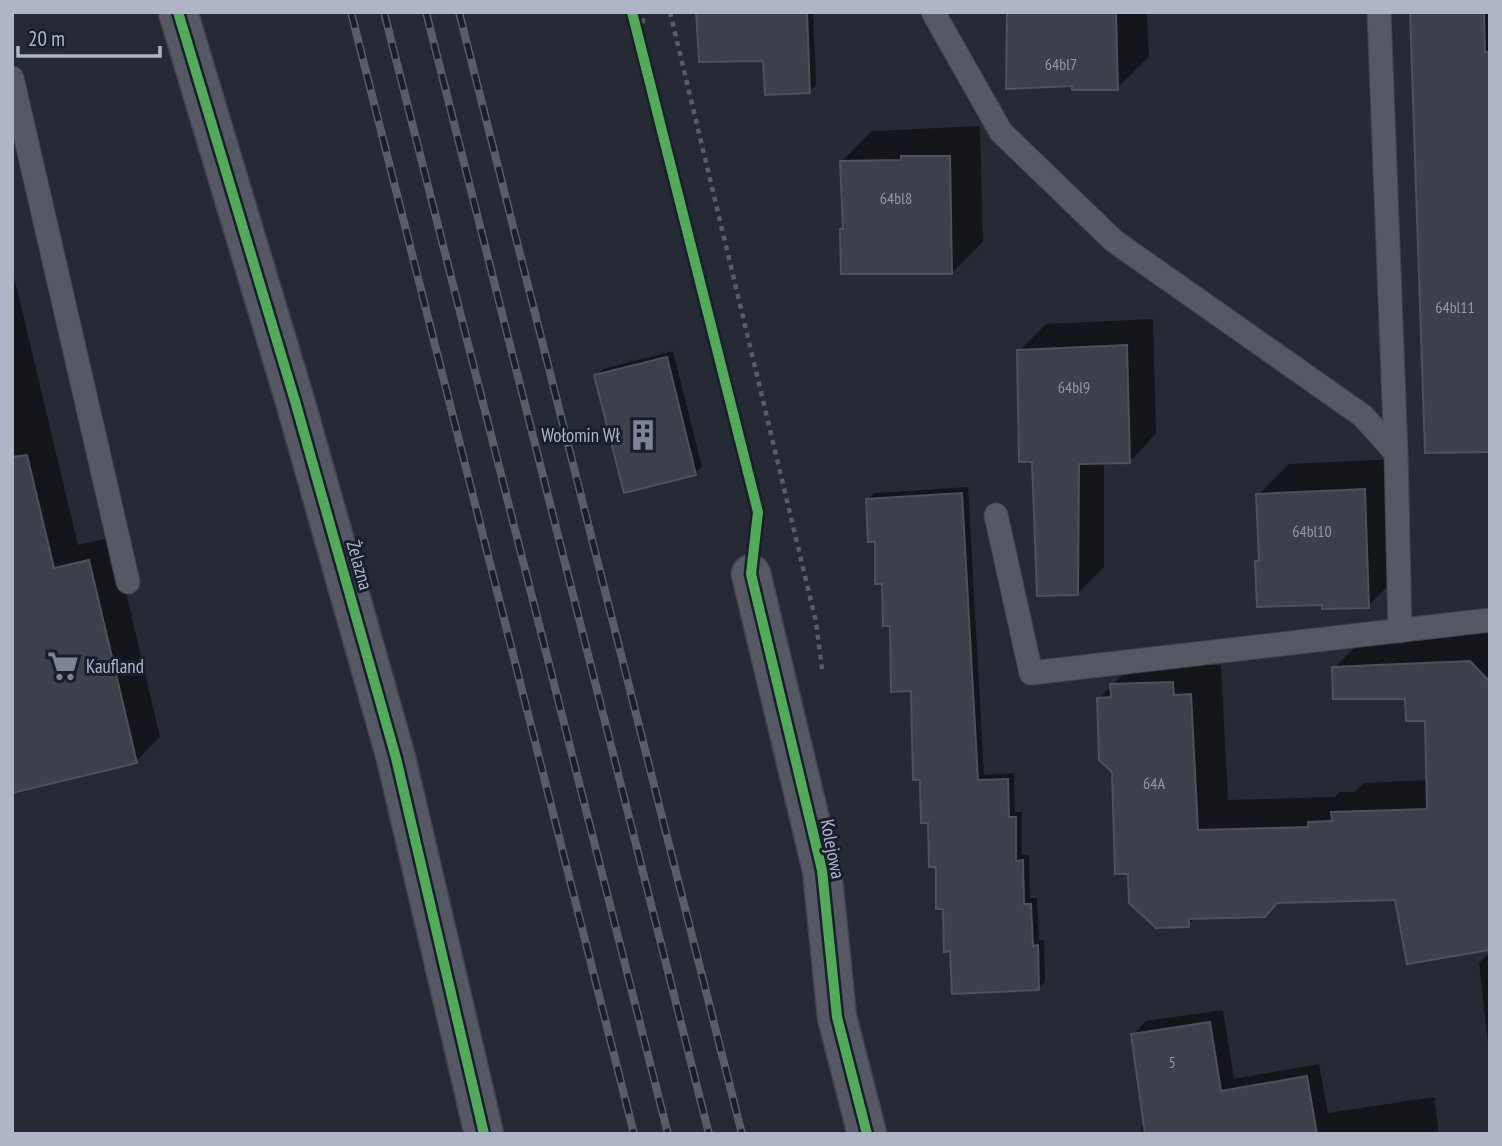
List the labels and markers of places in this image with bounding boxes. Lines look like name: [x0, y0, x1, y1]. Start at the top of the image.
building icon: Wołomin Wł: [626, 418, 660, 452]
place label: Wołomin Wł: [541, 423, 621, 447]
supermarket icon: Kaufland: [46, 649, 80, 683]
place label: Kaufland: [86, 654, 144, 678]

